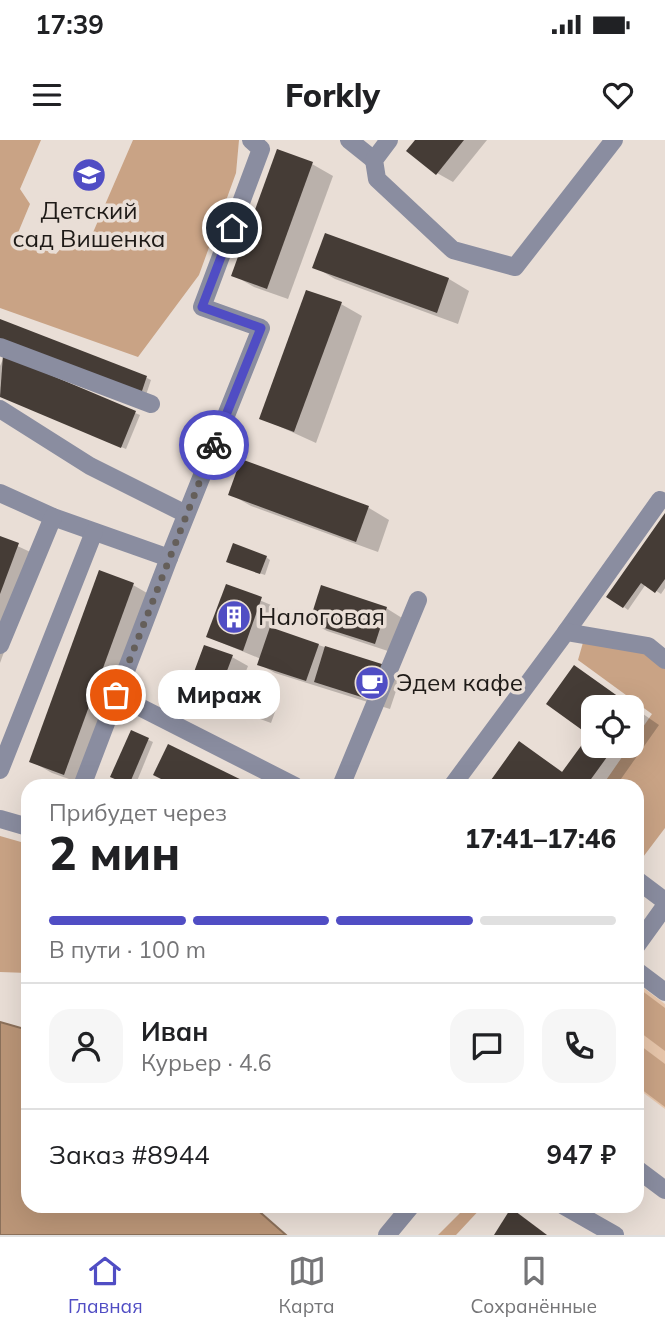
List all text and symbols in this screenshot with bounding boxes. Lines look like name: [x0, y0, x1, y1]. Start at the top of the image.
text: 17:39: [35, 8, 104, 41]
text: Forkly: [285, 75, 380, 115]
icon: menu: [28, 76, 66, 114]
icon: heart: [599, 76, 637, 114]
school or university icon: Детский сад Вишенка: [70, 156, 108, 194]
place label: Детский сад Вишенка: [12, 195, 166, 253]
pin: [202, 198, 262, 258]
icon: home: [213, 209, 251, 247]
courier: [179, 410, 249, 480]
icon: bike: [195, 426, 233, 464]
building icon: Налоговая: [215, 598, 253, 636]
place label: Налоговая: [258, 601, 385, 631]
cafe icon: Эдем кафе: [353, 664, 391, 702]
pin: [86, 665, 146, 725]
place label: Эдем кафе: [396, 667, 523, 697]
callout: Мираж: [158, 670, 280, 720]
icon: bag: [97, 676, 135, 714]
text: Мираж: [177, 680, 261, 709]
map controls: [581, 695, 644, 758]
button: locate: [581, 695, 644, 758]
text: Прибудет через: [49, 798, 227, 827]
text: 17:41–17:46: [465, 822, 616, 855]
text: 2 мин: [49, 824, 180, 882]
text: В пути · 100 m: [49, 935, 206, 964]
button: person: [49, 1009, 123, 1083]
button: chat: [450, 1009, 524, 1083]
button: phone: [542, 1009, 616, 1083]
text: Иван: [141, 1015, 208, 1048]
text: Курьер · 4.6: [141, 1048, 272, 1077]
text: Заказ #8944: [49, 1138, 210, 1171]
text: 947 ₽: [546, 1138, 616, 1171]
tab: Главная: [68, 1252, 143, 1318]
tab: Карта: [279, 1252, 335, 1318]
tab: Сохранённые: [471, 1252, 597, 1318]

